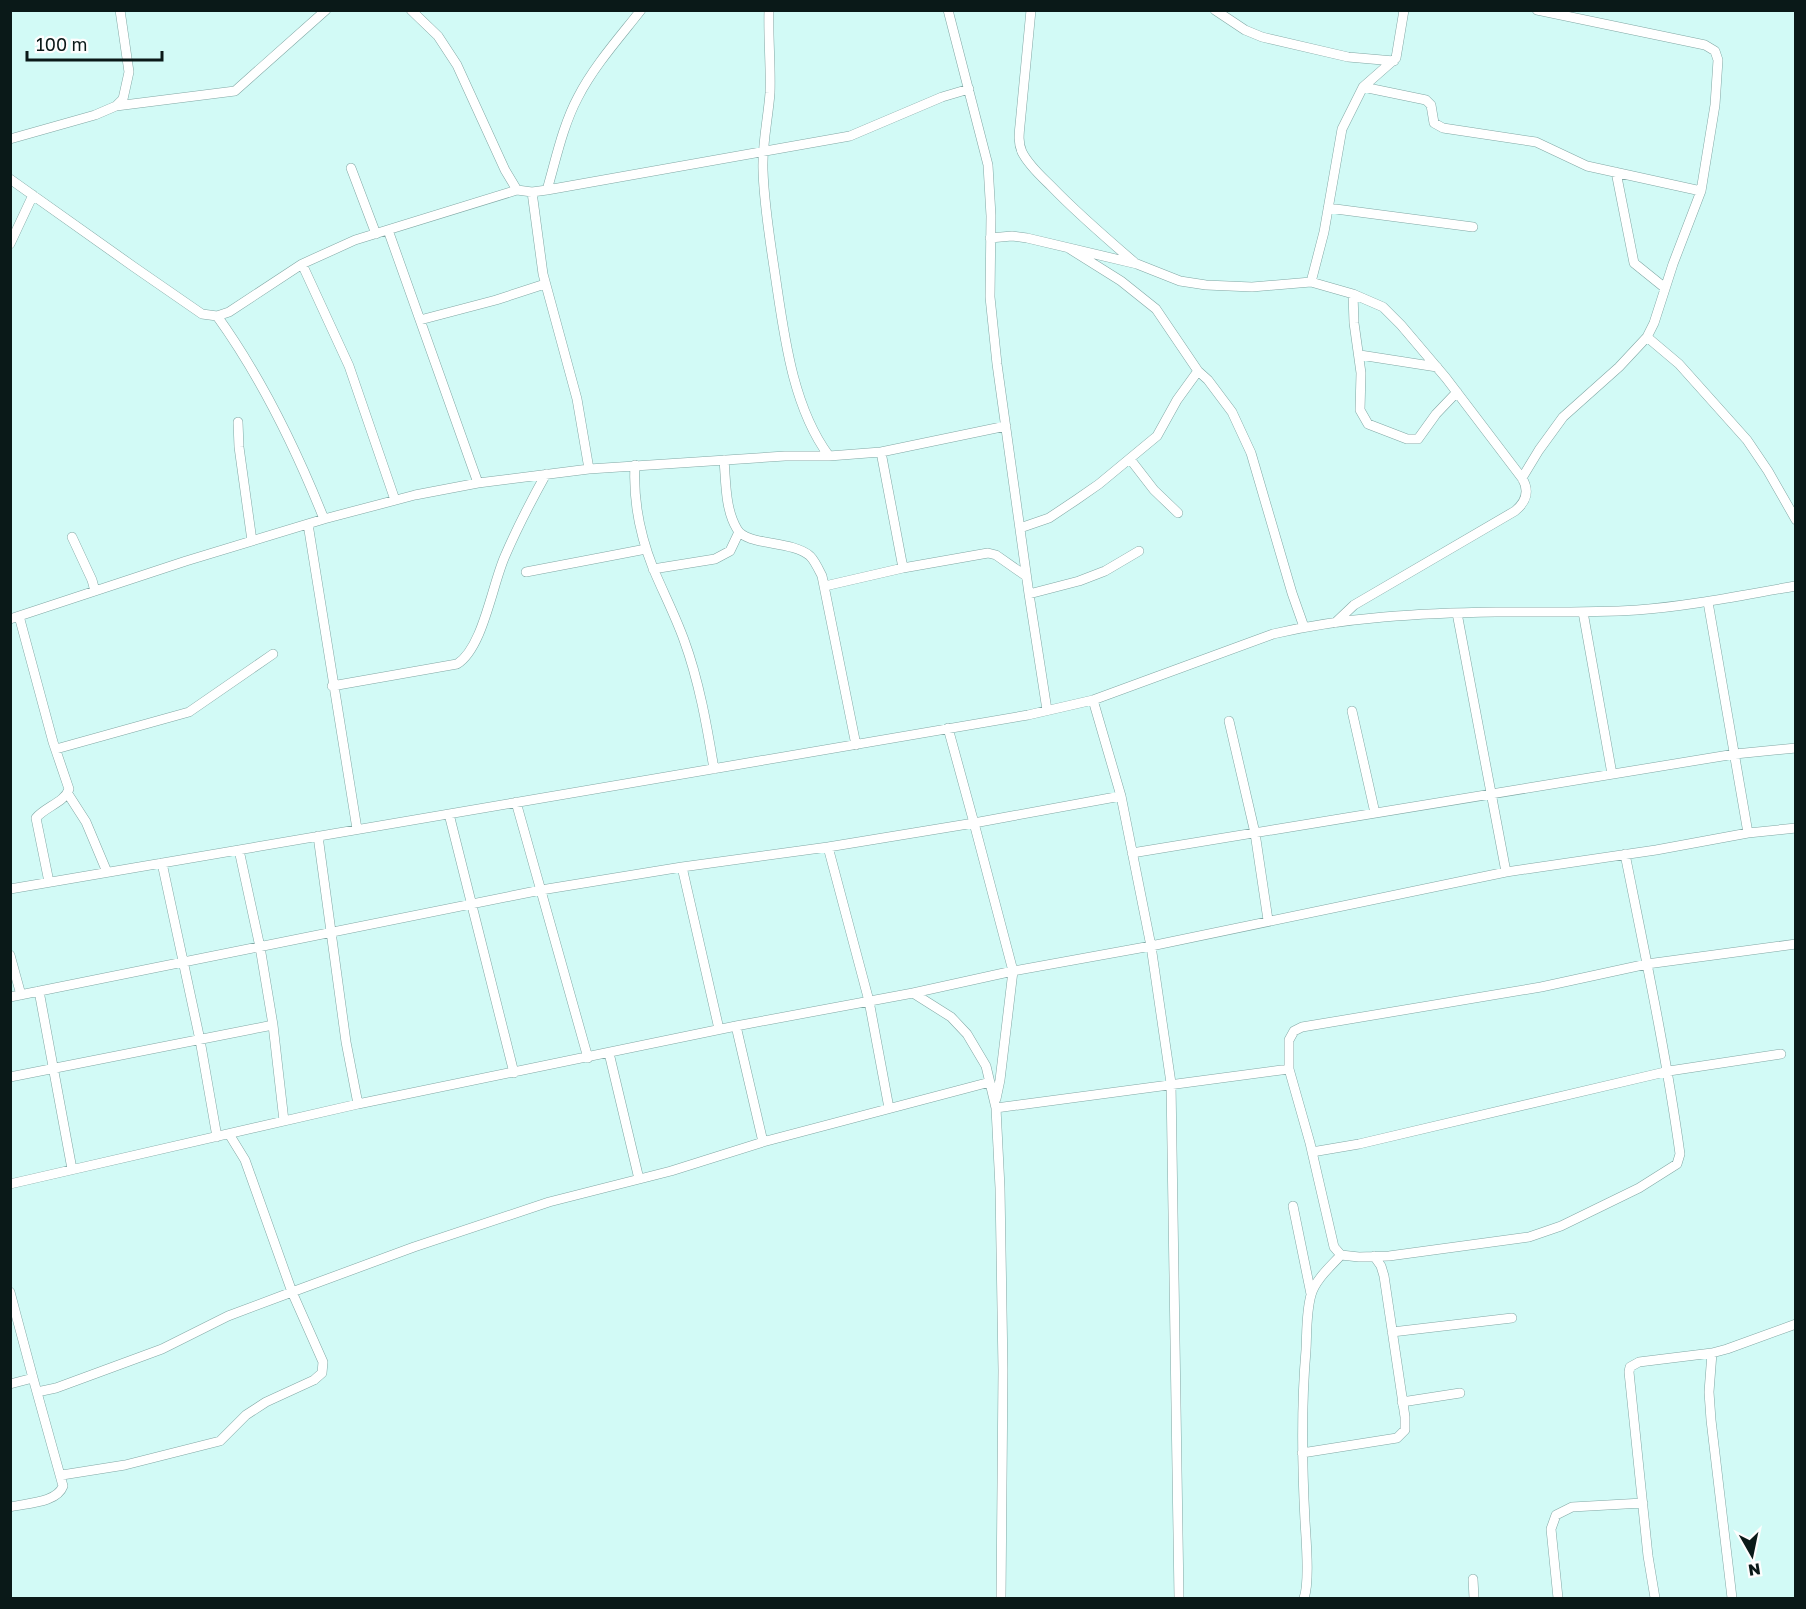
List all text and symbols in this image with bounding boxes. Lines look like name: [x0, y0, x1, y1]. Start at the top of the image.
scale bar: [27, 24, 162, 62]
text: 100 m: [36, 33, 87, 55]
north arrow: [1722, 1525, 1782, 1585]
text: N: [1747, 1559, 1762, 1581]

